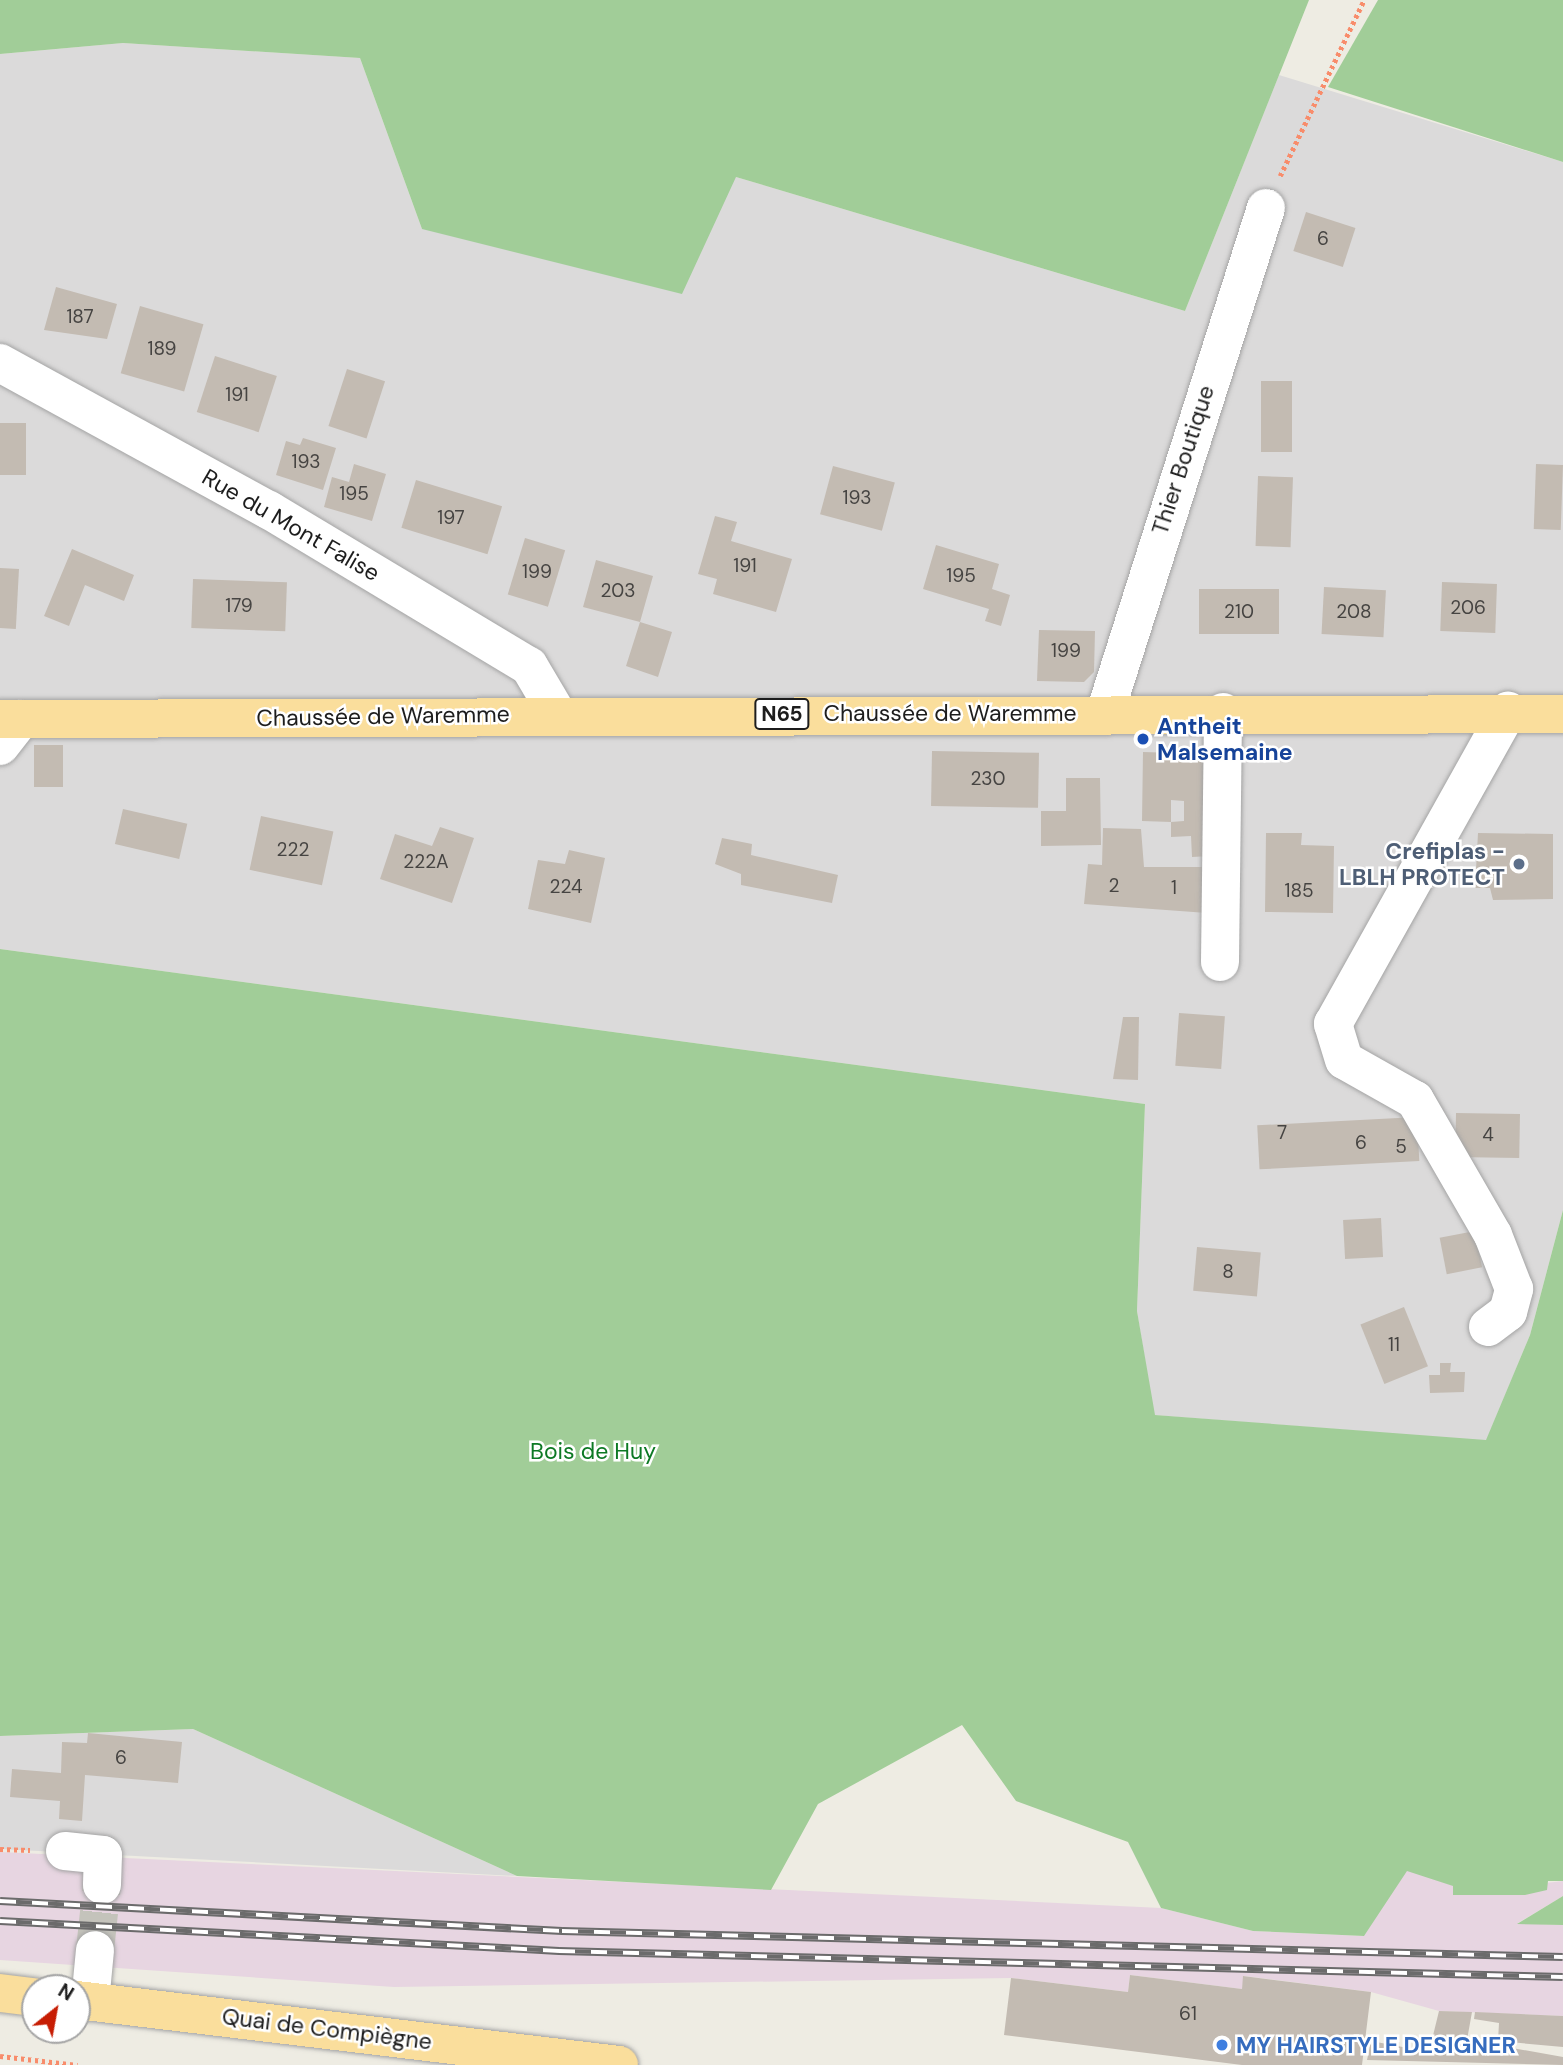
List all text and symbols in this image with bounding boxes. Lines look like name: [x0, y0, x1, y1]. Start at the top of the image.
house number: 6: [1317, 228, 1329, 250]
house number: 187: [66, 306, 94, 328]
house number: 189: [148, 338, 176, 360]
street label: Thier Boutique: [1146, 382, 1220, 538]
house number: 191: [225, 384, 249, 406]
house number: 193: [292, 451, 320, 473]
street label: Rue du Mont Falise: [197, 463, 385, 587]
house number: 195: [339, 483, 369, 505]
house number: 193: [843, 487, 871, 509]
house number: 197: [437, 507, 465, 529]
house number: 191: [733, 555, 757, 577]
house number: 199: [522, 561, 552, 583]
house number: 195: [946, 565, 976, 587]
house number: 203: [601, 580, 635, 602]
house number: 179: [225, 595, 253, 617]
house number: 206: [1450, 597, 1486, 619]
house number: 210: [1224, 601, 1254, 623]
house number: 208: [1336, 601, 1372, 623]
house number: 199: [1051, 640, 1081, 662]
road number: N65: [754, 696, 810, 732]
street label: Chaussée de Waremme: [823, 699, 1077, 727]
street label: Chaussée de Waremme: [256, 700, 510, 732]
place label: Antheit Malsemaine: [1157, 712, 1293, 766]
marker: Antheit Malsemaine: [1135, 731, 1151, 747]
house number: 230: [970, 768, 1006, 790]
place label: Crefiplas - LBLH PROTECT: [1339, 837, 1505, 891]
house number: 222: [277, 839, 309, 861]
house number: 222A: [403, 851, 449, 873]
marker: Crefiplas - LBLH PROTECT: [1511, 856, 1527, 872]
house number: 2: [1109, 875, 1119, 897]
house number: 224: [549, 876, 583, 898]
house number: 1: [1171, 877, 1177, 899]
house number: 185: [1284, 880, 1314, 902]
house number: 7: [1277, 1122, 1287, 1144]
house number: 4: [1482, 1124, 1494, 1146]
house number: 6: [1355, 1132, 1367, 1154]
house number: 5: [1395, 1136, 1407, 1158]
house number: 8: [1222, 1261, 1234, 1283]
house number: 11: [1388, 1334, 1400, 1356]
park label: Bois de Huy: [530, 1437, 656, 1465]
house number: 6: [115, 1747, 127, 1769]
north arrow: [21, 1974, 91, 2044]
text: N: [54, 1978, 78, 2007]
street label: Quai de Compiègne: [220, 2002, 434, 2056]
house number: 61: [1179, 2003, 1197, 2025]
place label: MY HAIRSTYLE DESIGNER: [1236, 2031, 1516, 2059]
marker: MY HAIRSTYLE DESIGNER: [1214, 2037, 1230, 2053]

